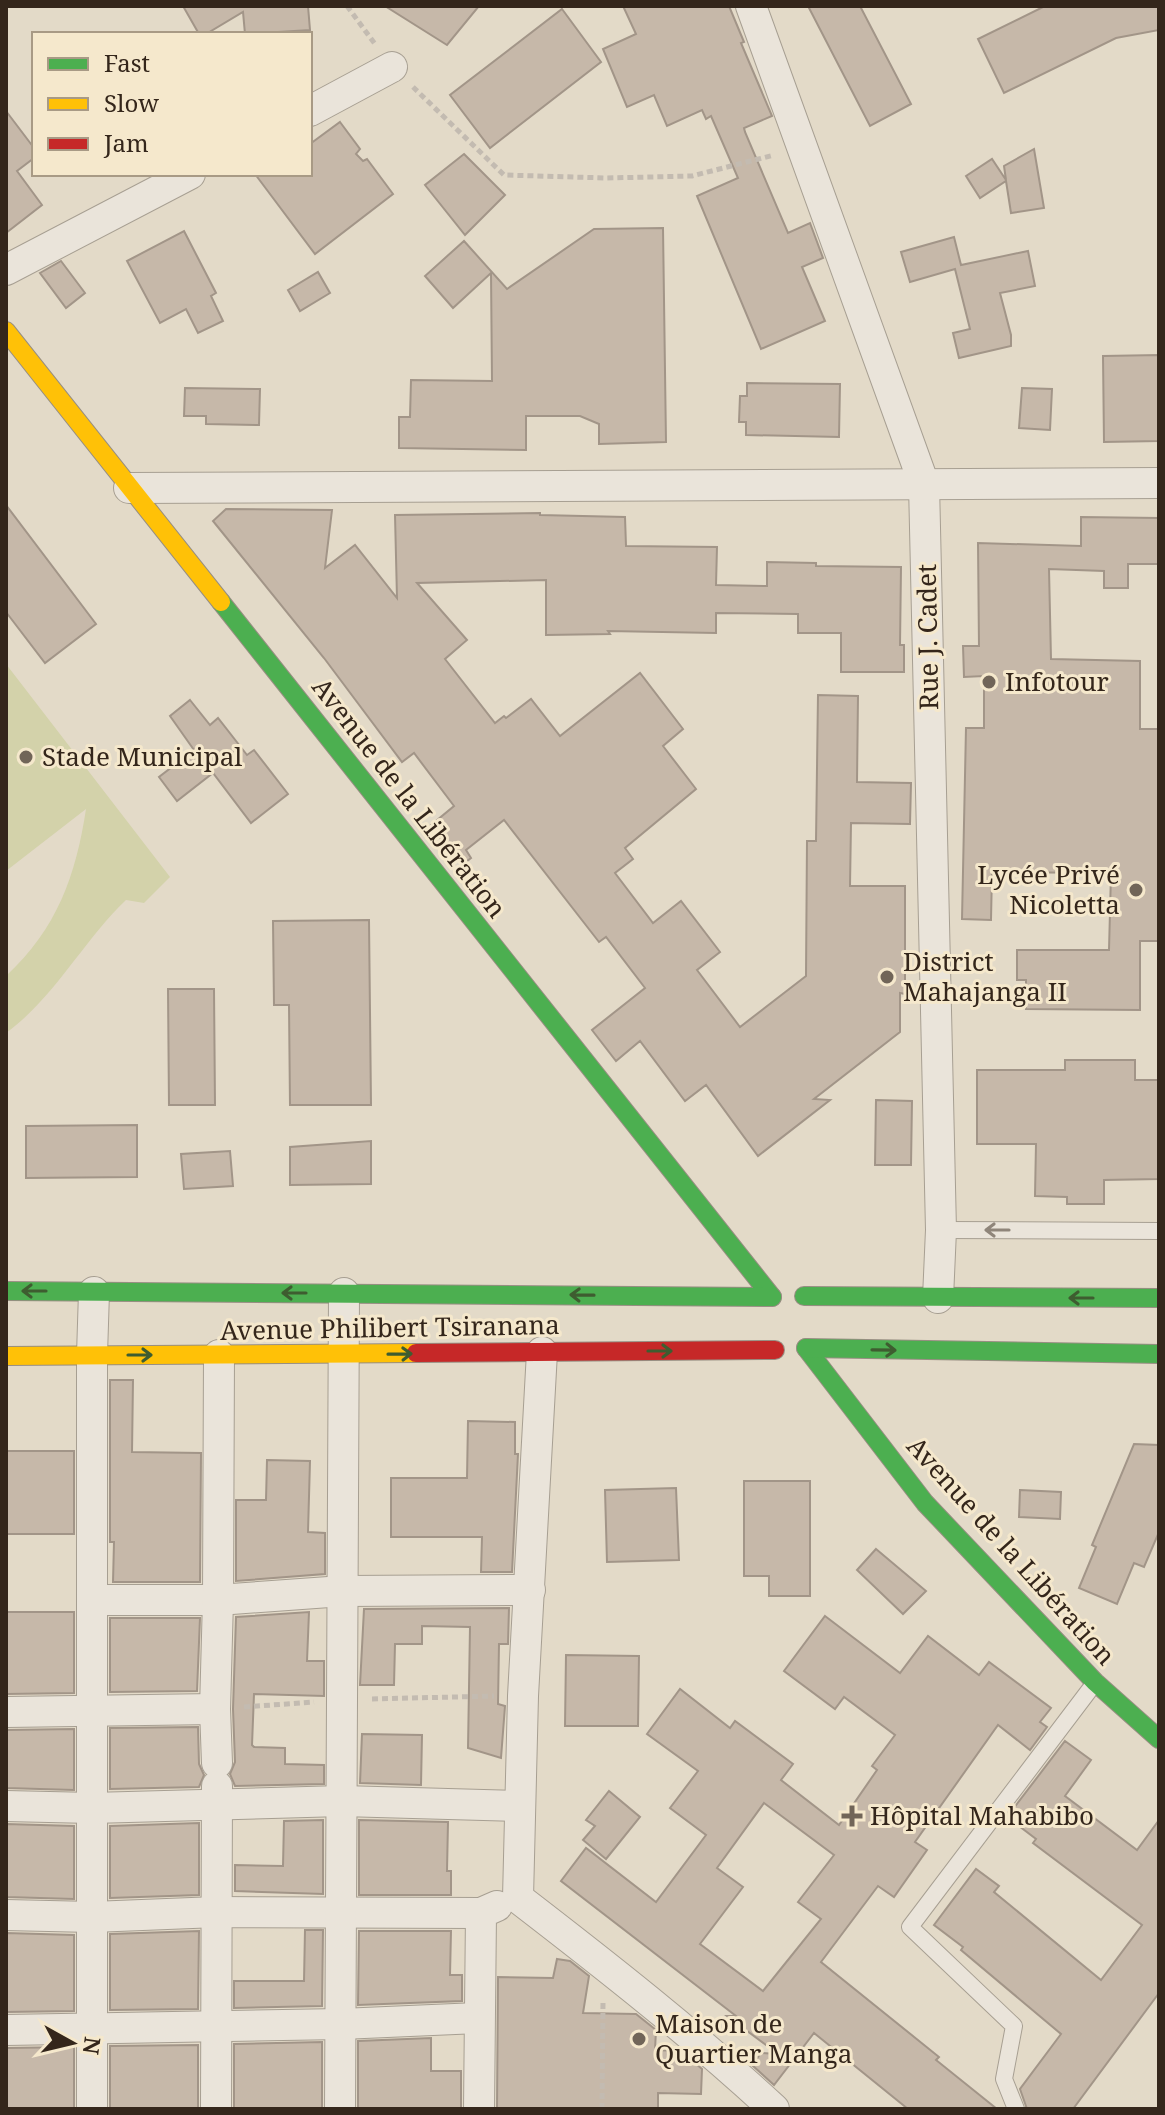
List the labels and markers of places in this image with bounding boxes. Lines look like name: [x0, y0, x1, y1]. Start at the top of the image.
place label: Infotour: [1005, 663, 1109, 699]
marker: Infotour: [980, 673, 998, 691]
place label: Stade Municipal: [42, 738, 242, 774]
marker: Stade Municipal: [17, 748, 35, 766]
place label: Lycée Privé Nicoletta: [977, 856, 1120, 922]
marker: Lycée Privé Nicoletta: [1127, 881, 1145, 899]
place label: District Mahajanga II: [903, 943, 1067, 1009]
marker: District Mahajanga II: [878, 968, 896, 986]
place label: Hôpital Mahabibo: [870, 1797, 1094, 1833]
marker: Hôpital Mahabibo: [841, 1805, 863, 1827]
place label: Maison de Quartier Manga: [655, 2005, 853, 2071]
marker: Maison de Quartier Manga: [630, 2030, 648, 2048]

